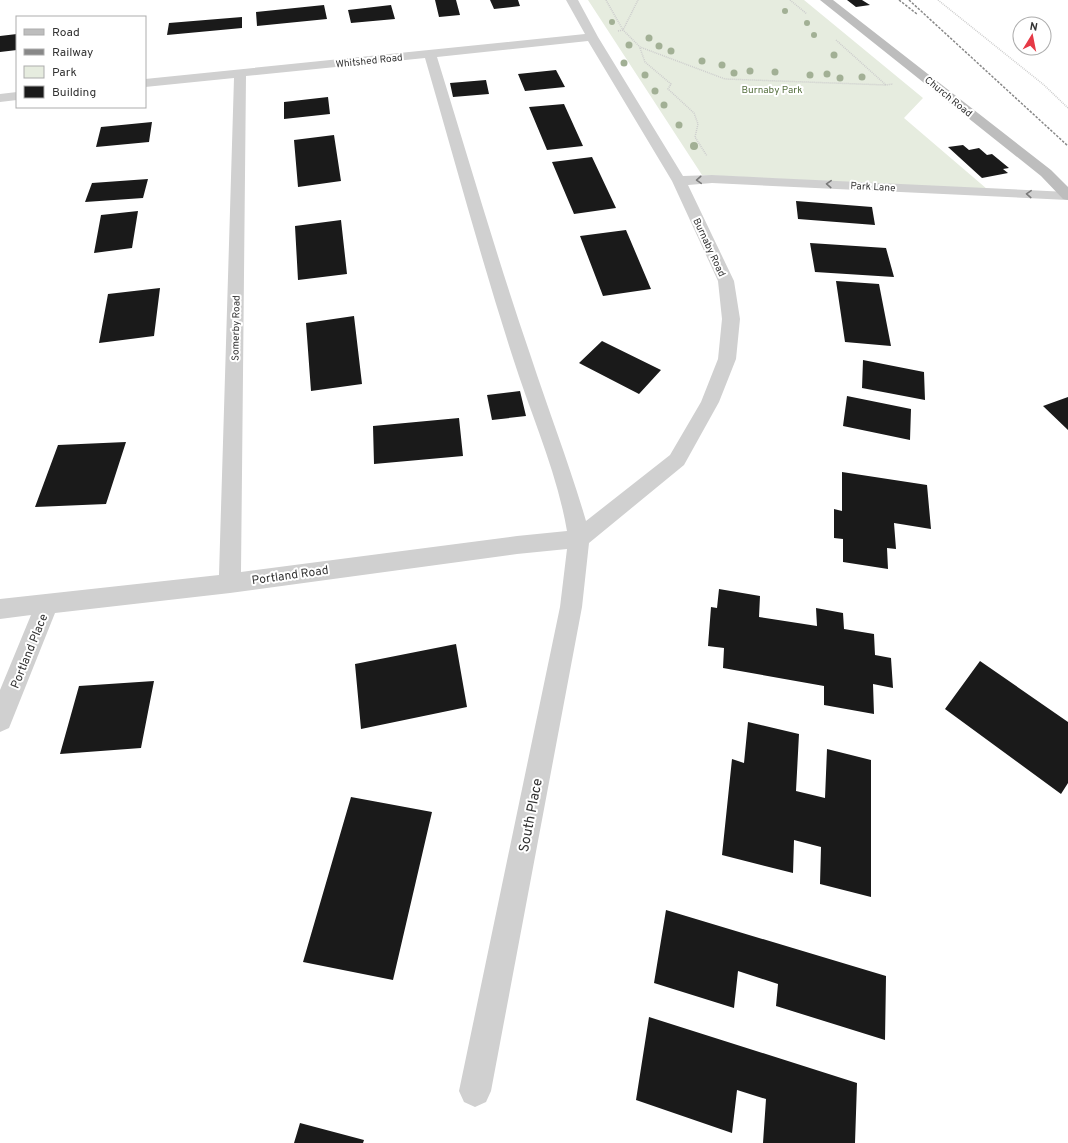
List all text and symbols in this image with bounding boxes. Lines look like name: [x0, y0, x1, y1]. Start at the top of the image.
legend: [16, 16, 146, 108]
north arrow: [1012, 16, 1052, 56]
text: N: [1028, 20, 1039, 35]
text: Road: [52, 25, 80, 41]
text: Railway: [52, 45, 93, 61]
street label: Whitshed Road: [335, 52, 403, 71]
text: Park: [52, 65, 77, 81]
street label: Church Road: [922, 74, 975, 120]
park label: Burnaby Park: [742, 84, 802, 97]
text: Building: [52, 85, 96, 101]
one-way arrow: [696, 175, 702, 184]
one-way arrow: [826, 180, 832, 189]
street label: Park Lane: [850, 180, 896, 195]
one-way arrow: [1026, 189, 1032, 198]
street label: Burnaby Road: [689, 216, 728, 279]
street label: Somerby Road: [229, 295, 244, 361]
street label: Portland Road: [251, 563, 330, 589]
street label: Portland Place: [8, 612, 52, 691]
street label: South Place: [516, 777, 547, 854]

